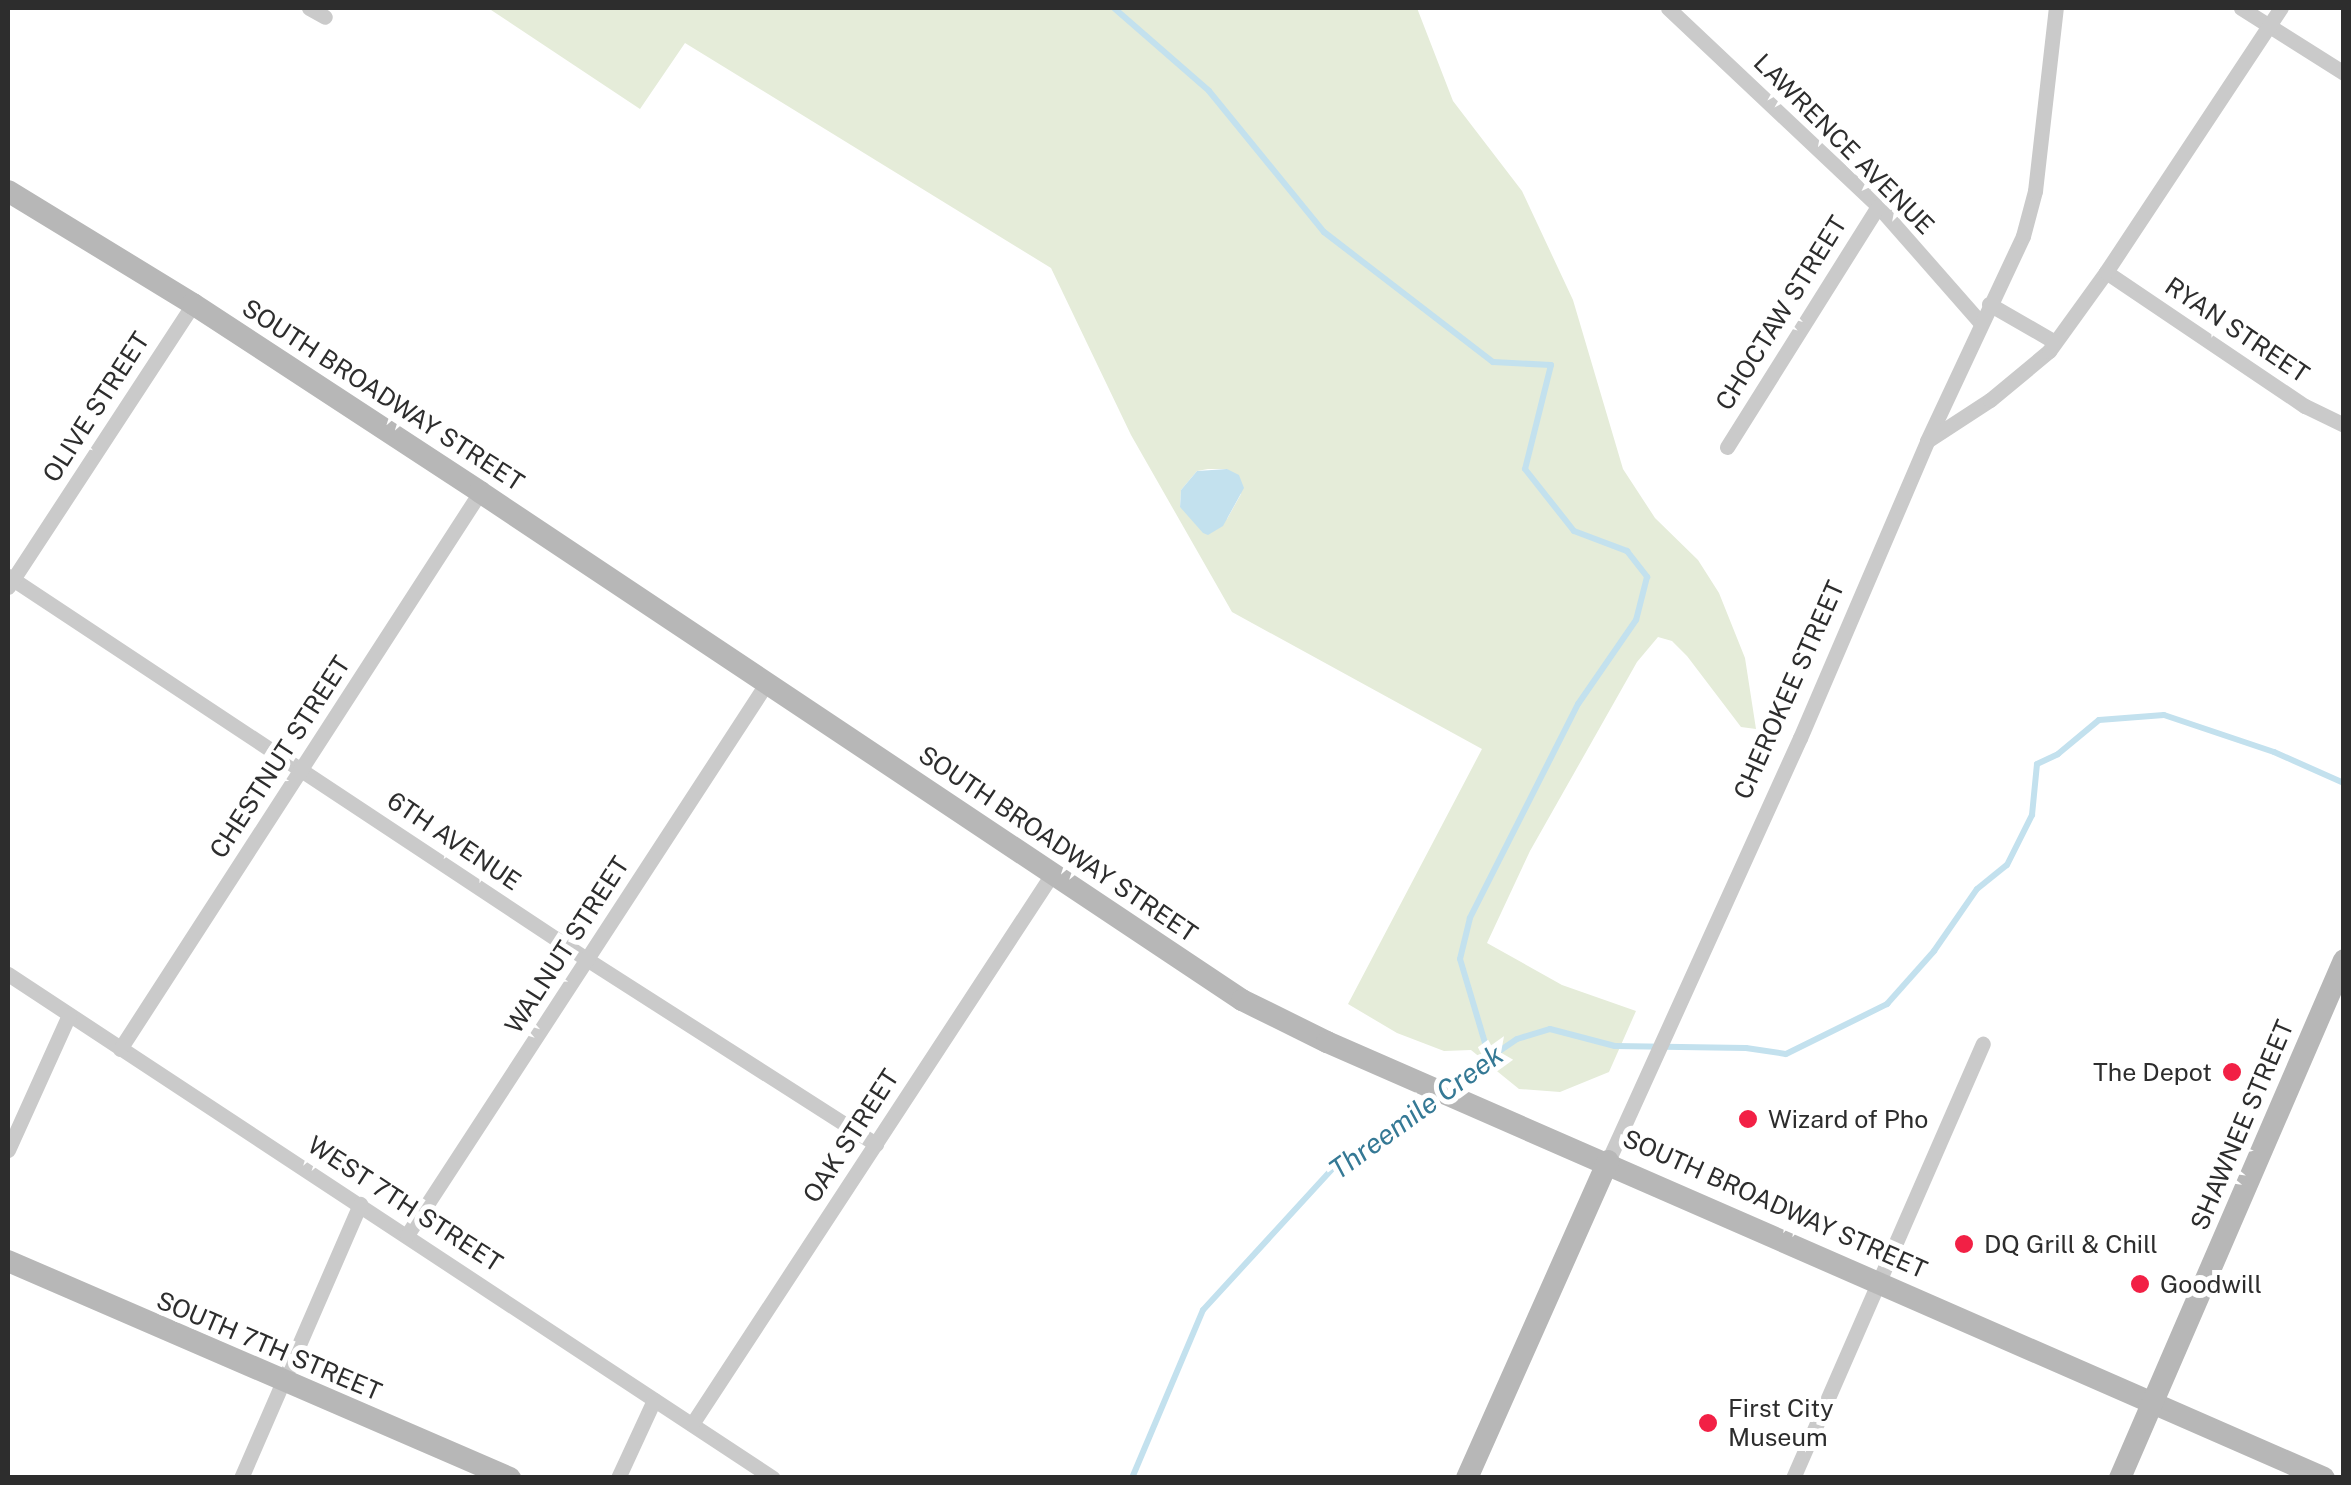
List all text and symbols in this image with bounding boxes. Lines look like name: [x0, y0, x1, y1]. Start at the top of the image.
street label: LAWRENCE AVENUE: [1748, 48, 1940, 240]
street label: CHOCTAW STREET: [1709, 210, 1853, 416]
street label: RYAN STREET: [2159, 271, 2315, 389]
street label: SOUTH BROADWAY STREET: [236, 292, 530, 498]
street label: OLIVE STREET: [36, 326, 156, 488]
street label: CHEROKEE STREET: [1727, 576, 1851, 804]
street label: CHESTNUT STREET: [203, 650, 357, 864]
street label: SOUTH BROADWAY STREET: [913, 739, 1203, 949]
street label: 6TH AVENUE: [381, 785, 527, 897]
street label: WALNUT STREET: [499, 851, 635, 1039]
street label: SHAWNEE STREET: [2184, 1015, 2300, 1235]
water label: Threemile Creek: [1322, 1038, 1510, 1186]
place label: The Depot: [2093, 1057, 2212, 1087]
marker: The Depot: [2221, 1061, 2243, 1083]
street label: OAK STREET: [797, 1064, 905, 1208]
place label: Wizard of Pho: [1768, 1104, 1929, 1134]
marker: Wizard of Pho: [1737, 1108, 1759, 1130]
street label: SOUTH BROADWAY STREET: [1618, 1123, 1932, 1285]
street label: WEST 7TH STREET: [302, 1130, 508, 1278]
place label: DQ Grill & Chill: [1984, 1229, 2158, 1259]
marker: DQ Grill & Chill: [1953, 1233, 1975, 1255]
place label: Goodwill: [2160, 1269, 2262, 1299]
marker: Goodwill: [2129, 1273, 2151, 1295]
street label: SOUTH 7TH STREET: [152, 1285, 386, 1407]
place label: First City Museum: [1728, 1394, 1834, 1453]
marker: First City Museum: [1697, 1412, 1719, 1434]

